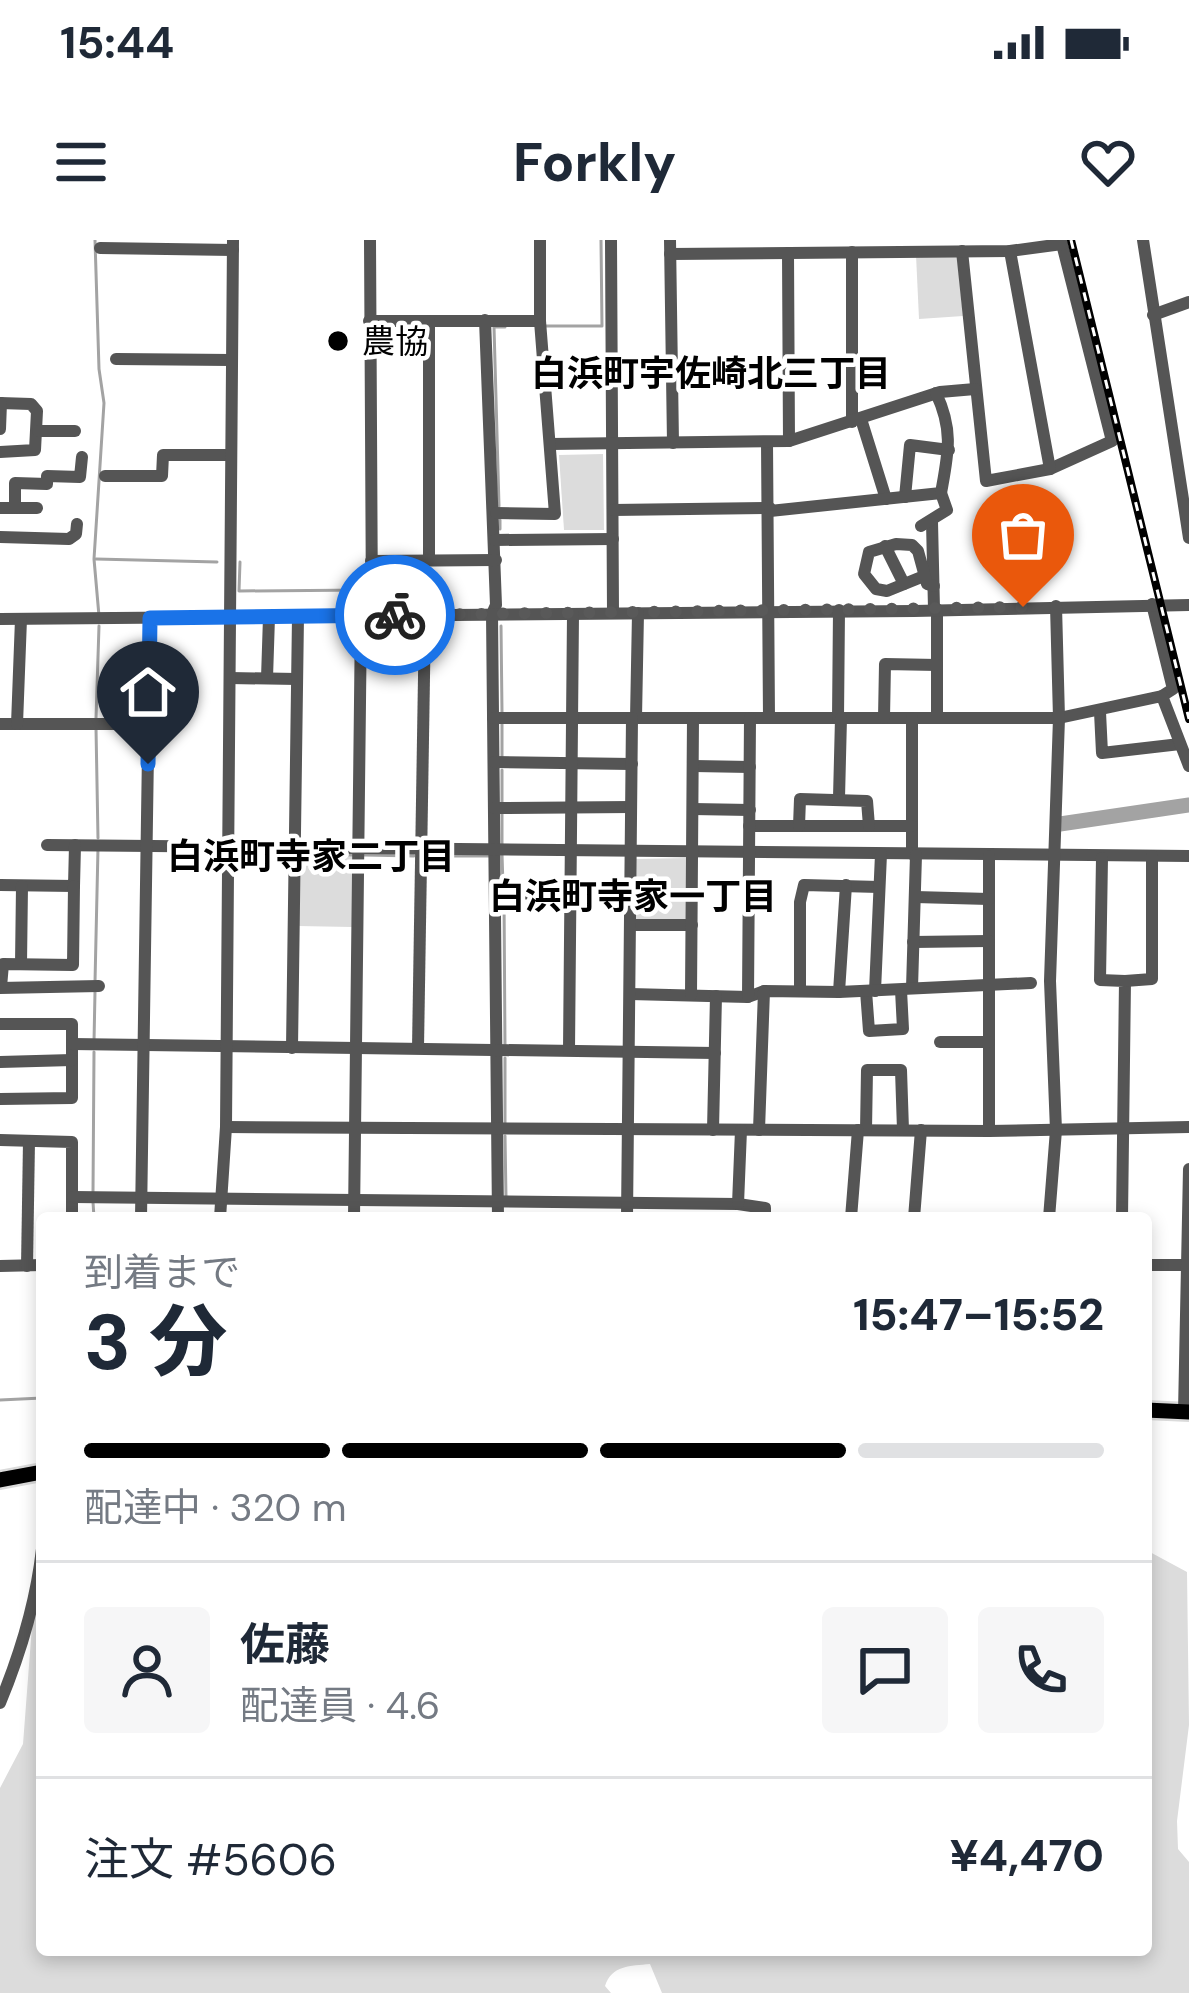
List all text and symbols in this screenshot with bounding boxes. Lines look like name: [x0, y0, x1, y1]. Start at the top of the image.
text: 15:44: [60, 13, 174, 72]
text: Forkly: [513, 127, 676, 198]
icon: menu: [48, 129, 114, 195]
icon: heart: [1075, 129, 1141, 195]
place label: 農協: [362, 320, 428, 363]
marker: 農協: [325, 328, 351, 354]
district label: 白浜町宇佐崎北三丁目: [531, 350, 891, 397]
pin: [972, 484, 1074, 607]
icon: bag: [990, 502, 1056, 568]
courier: [335, 555, 455, 675]
icon: bike: [362, 582, 428, 648]
pin: [97, 641, 199, 764]
icon: home: [115, 659, 181, 725]
district label: 白浜町寺家二丁目: [167, 833, 455, 880]
district label: 白浜町寺家一丁目: [489, 873, 777, 920]
text: 到着まで: [84, 1247, 240, 1298]
text: 15:47–15:52: [853, 1285, 1104, 1344]
text: 3 分: [84, 1292, 227, 1393]
text: 配達中 · 320 m: [84, 1482, 346, 1533]
button: person: [84, 1607, 210, 1733]
button: chat: [822, 1607, 948, 1733]
button: phone: [978, 1607, 1104, 1733]
text: 佐藤: [240, 1615, 330, 1674]
text: 配達員 · 4.6: [240, 1680, 440, 1731]
text: ¥4,470: [950, 1826, 1104, 1885]
text: 注文 #5606: [84, 1830, 337, 1889]

